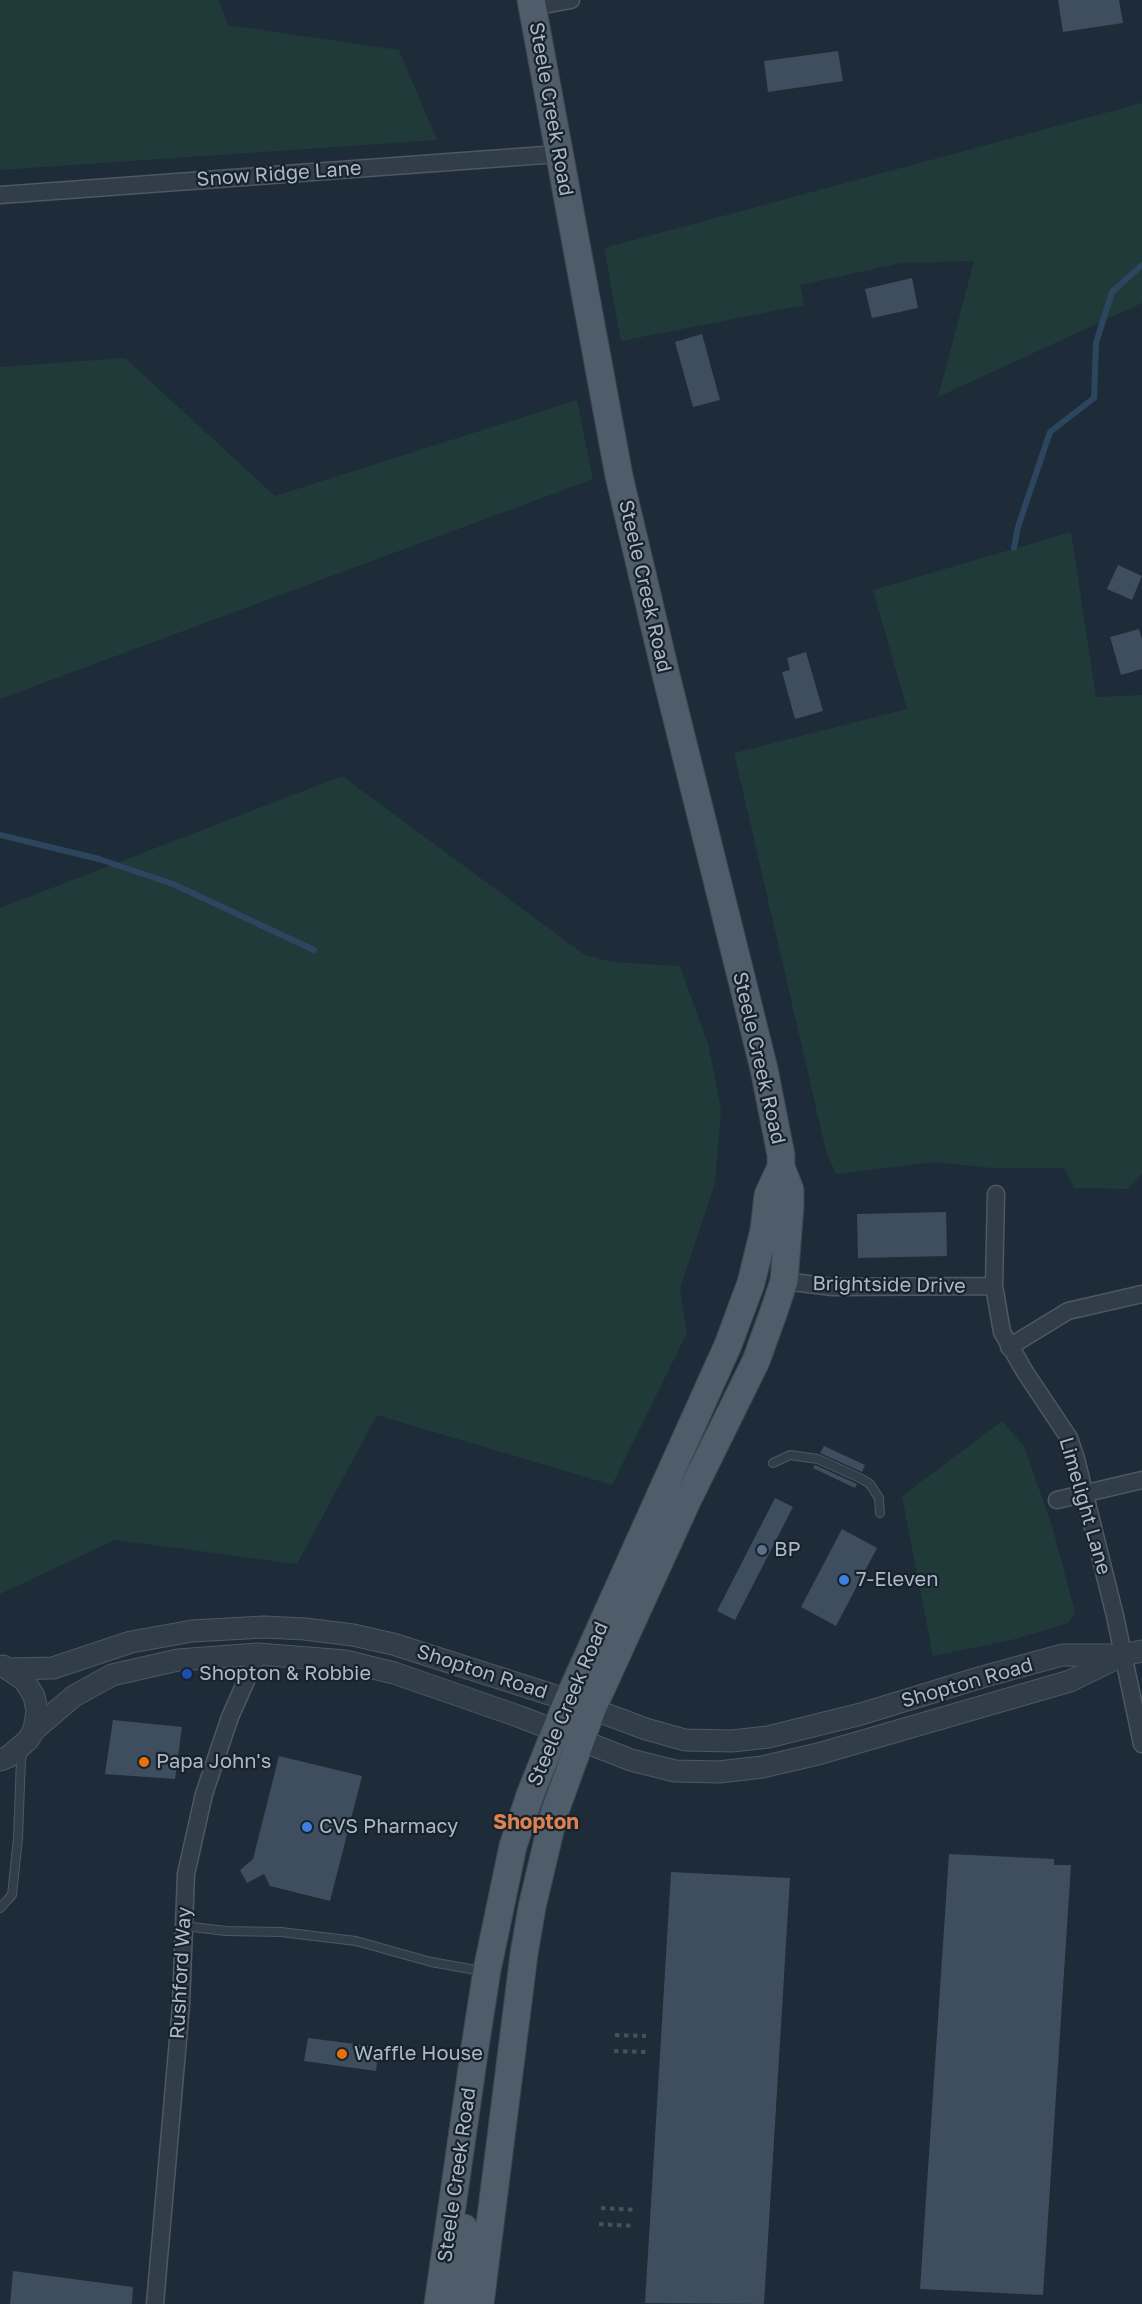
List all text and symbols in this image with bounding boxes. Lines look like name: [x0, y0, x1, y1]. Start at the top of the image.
street label: Steele Creek Road: [524, 20, 578, 198]
street label: Snow Ridge Lane: [196, 156, 362, 192]
street label: Steele Creek Road: [614, 498, 676, 674]
street label: Steele Creek Road: [728, 970, 790, 1146]
street label: Brightside Drive: [812, 1272, 966, 1298]
street label: Limelight Lane: [1054, 1434, 1116, 1578]
place label: BP: [774, 1538, 800, 1562]
marker: BP: [755, 1543, 769, 1557]
place label: 7-Eleven: [856, 1568, 938, 1592]
marker: 7-Eleven: [837, 1573, 851, 1587]
street label: Steele Creek Road: [523, 1618, 613, 1790]
street label: Shopton Road: [414, 1640, 550, 1704]
street label: Shopton Road: [898, 1653, 1036, 1713]
place label: Shopton & Robbie: [199, 1662, 371, 1686]
marker: Shopton & Robbie: [180, 1667, 194, 1681]
place label: Papa John's: [156, 1750, 271, 1774]
marker: Papa John's: [137, 1755, 151, 1769]
district label: Shopton: [493, 1809, 579, 1835]
place label: CVS Pharmacy: [319, 1815, 458, 1839]
marker: CVS Pharmacy: [300, 1820, 314, 1834]
street label: Rushford Way: [166, 1906, 196, 2040]
place label: Waffle House: [354, 2042, 483, 2066]
marker: Waffle House: [335, 2047, 349, 2061]
street label: Steele Creek Road: [433, 2086, 481, 2264]

